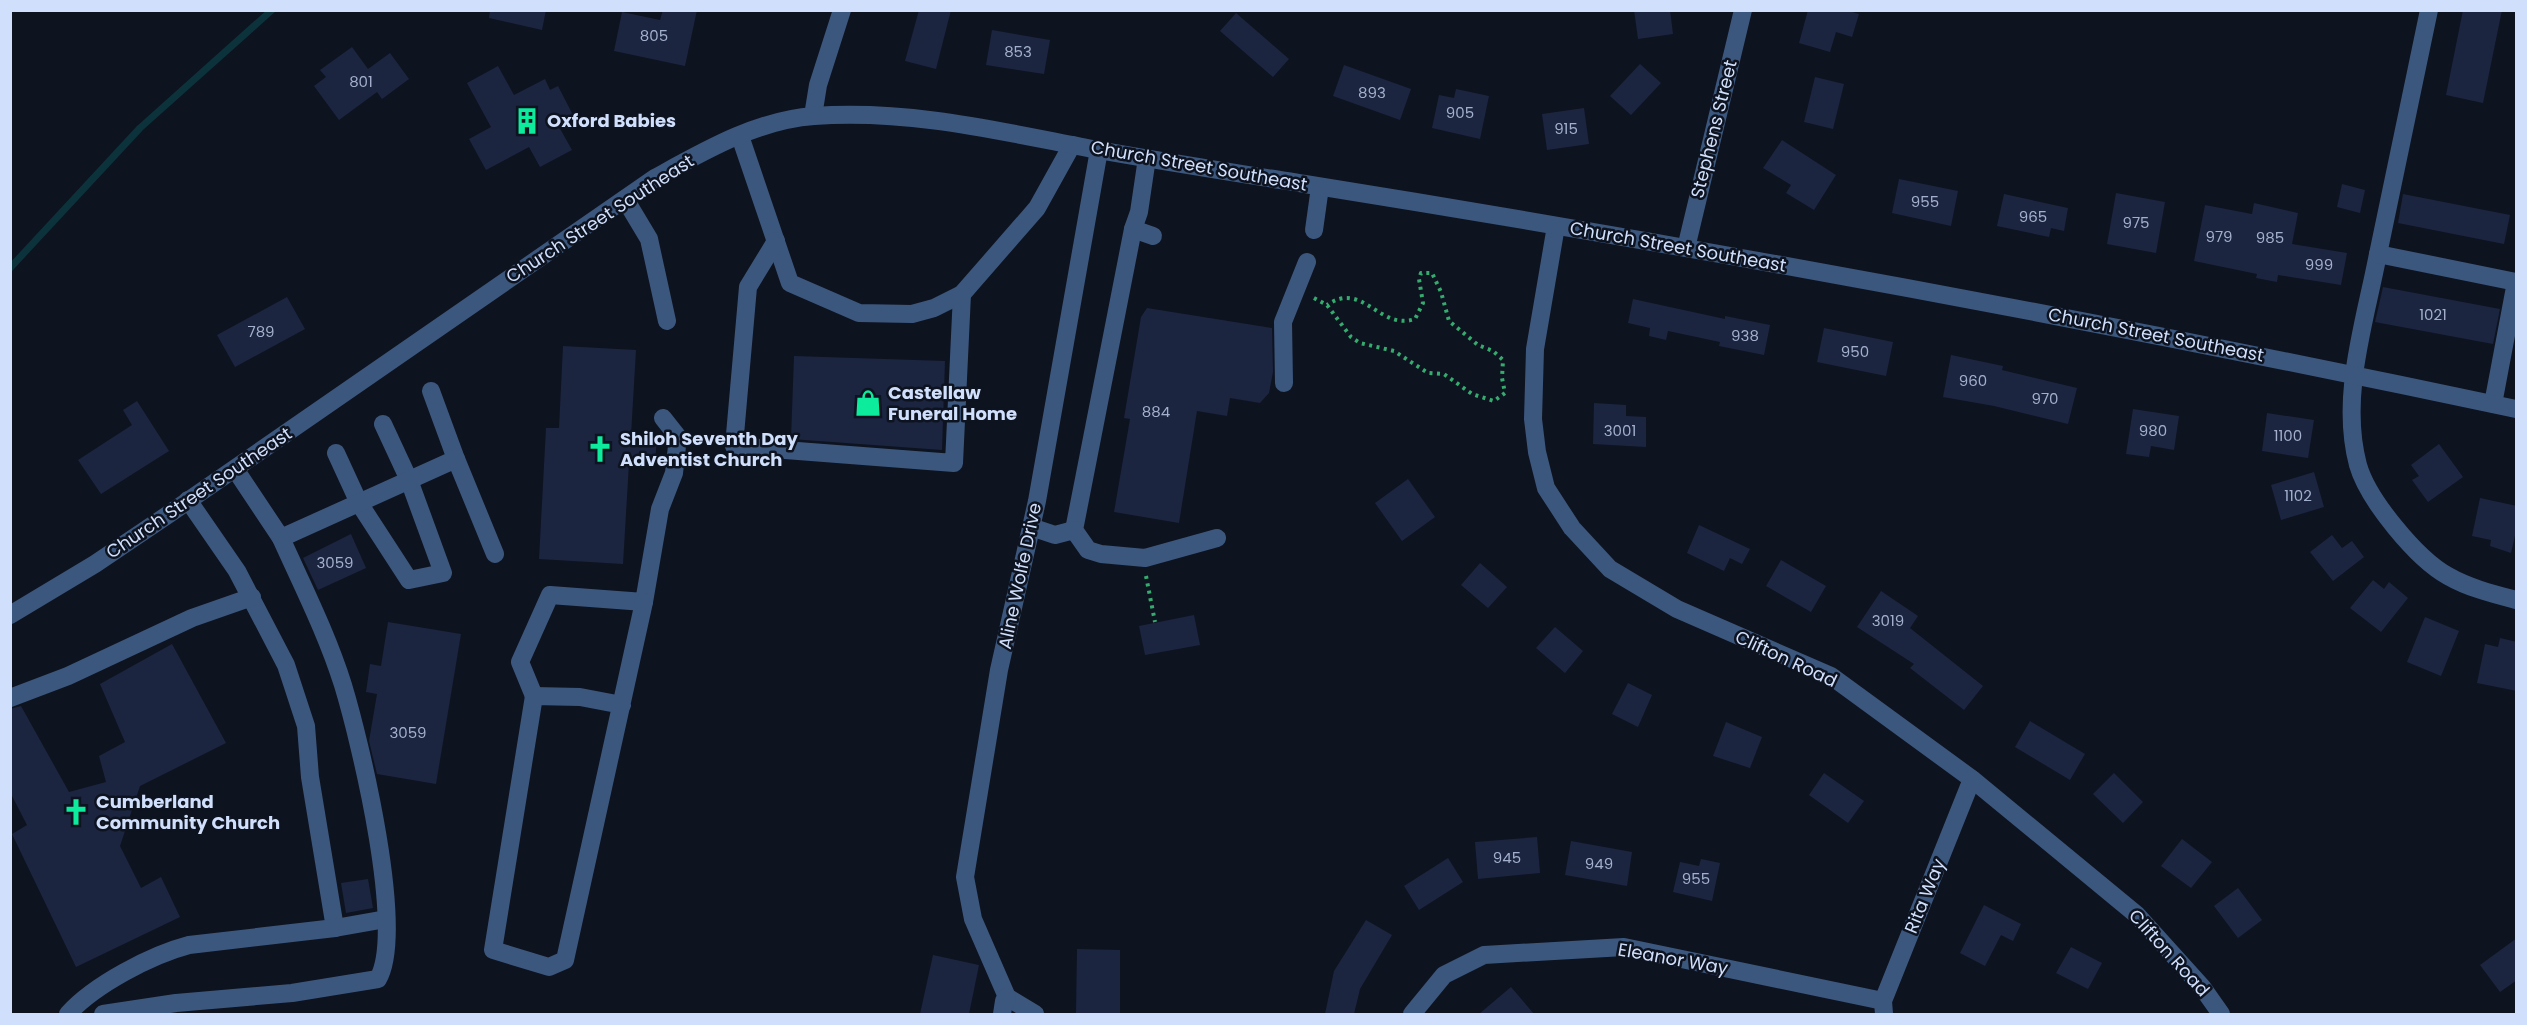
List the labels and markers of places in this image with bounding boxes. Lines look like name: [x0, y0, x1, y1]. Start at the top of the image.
building icon: Oxford Babies: [512, 106, 542, 136]
place label: Oxford Babies: [547, 108, 676, 133]
place label: Castellaw Funeral Home: [888, 380, 1017, 426]
shop icon: Castellaw Funeral Home: [853, 388, 883, 418]
place label: Shiloh Seventh Day Adventist Church: [620, 426, 798, 472]
church icon: Shiloh Seventh Day Adventist Church: [585, 434, 615, 464]
place label: Cumberland Community Church: [96, 789, 280, 835]
church icon: Cumberland Community Church: [61, 797, 91, 827]

